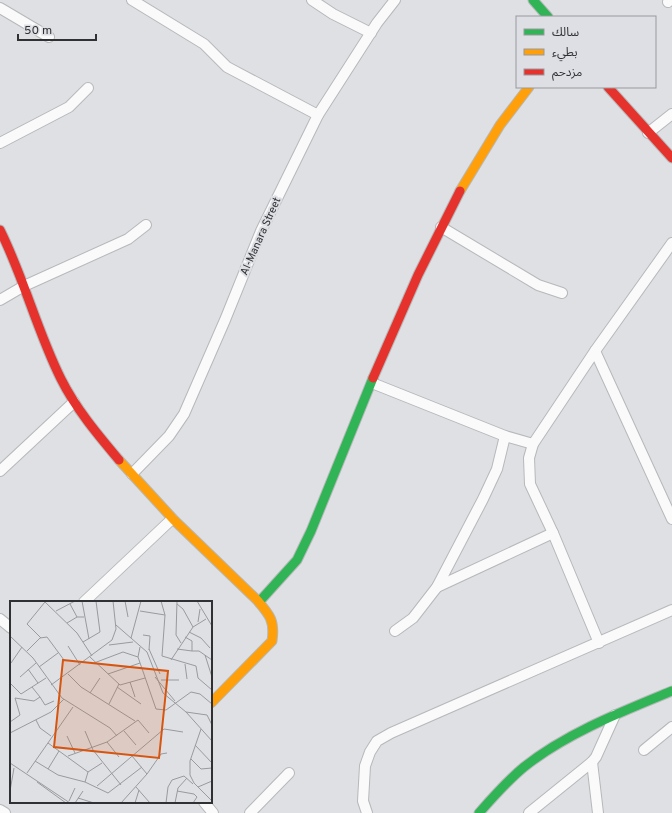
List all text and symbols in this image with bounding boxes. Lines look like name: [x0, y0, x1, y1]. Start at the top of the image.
scale bar: [18, 16, 96, 42]
legend: [516, 16, 656, 88]
text: 50 m: [24, 23, 52, 39]
text: سالك: [552, 25, 579, 41]
text: بطيء: [552, 45, 578, 62]
text: مزدحم: [552, 65, 582, 81]
street label: Al-Manara Street: [237, 195, 284, 278]
inset map: [10, 601, 212, 803]

